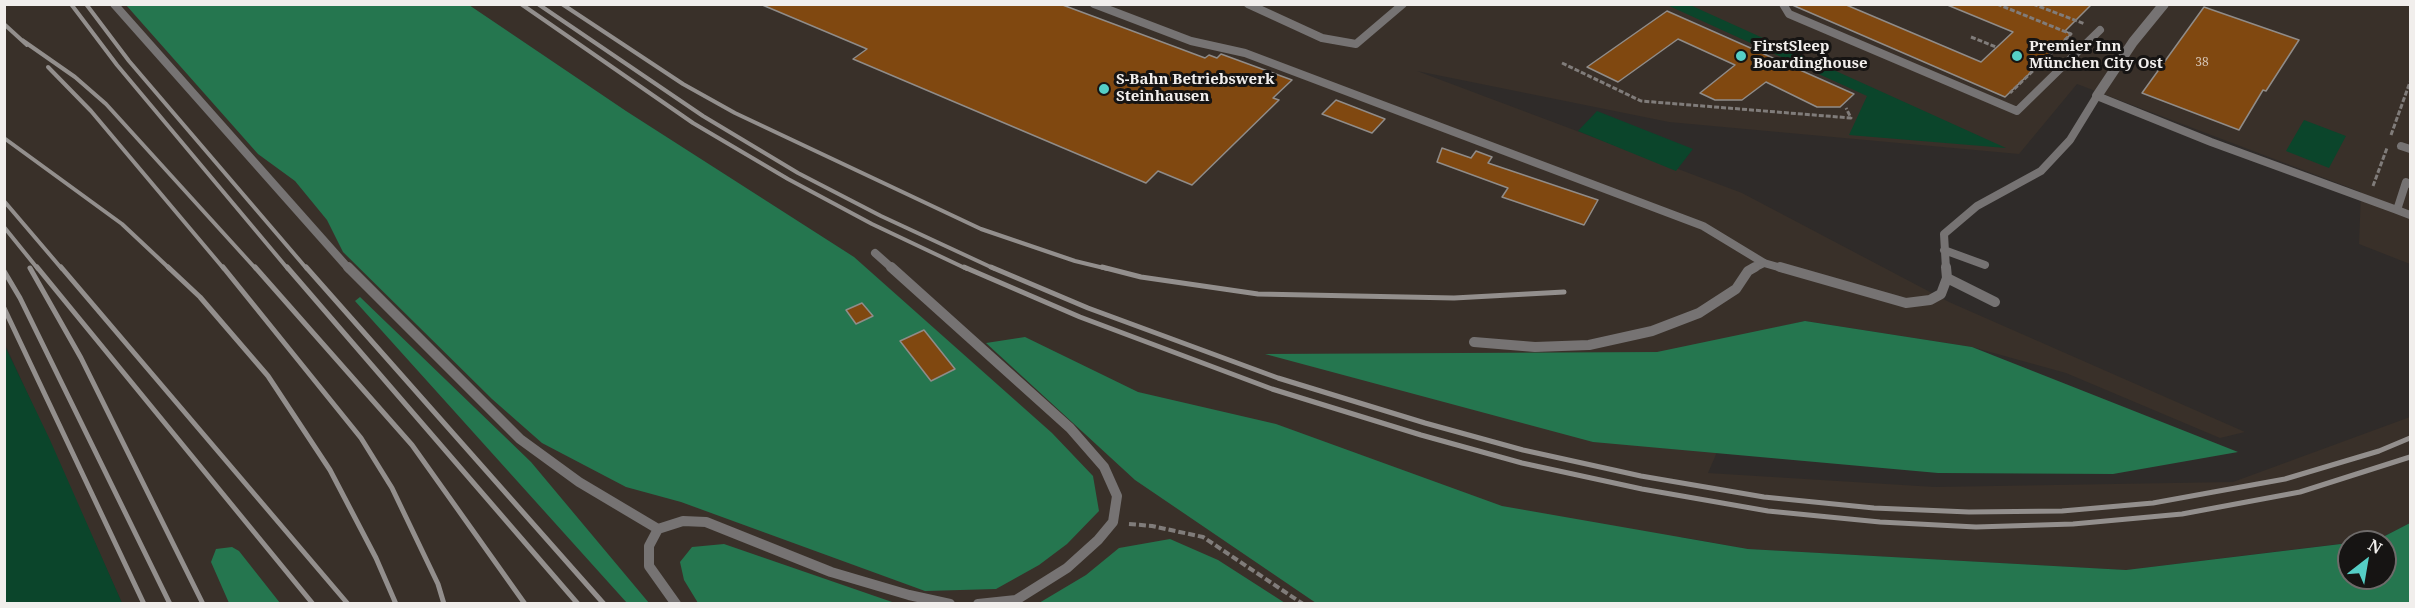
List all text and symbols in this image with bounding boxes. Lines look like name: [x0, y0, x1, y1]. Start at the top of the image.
place label: FirstSleep Boardinghouse: [1753, 38, 1868, 73]
place label: Premier Inn München City Ost: [2029, 38, 2163, 73]
marker: FirstSleep Boardinghouse: [1734, 49, 1748, 63]
marker: Premier Inn München City Ost: [2010, 49, 2024, 63]
house number: 38: [2195, 56, 2209, 70]
place label: S-Bahn Betriebswerk Steinhausen: [1116, 71, 1275, 106]
marker: S-Bahn Betriebswerk Steinhausen: [1097, 82, 1111, 96]
north arrow: [2337, 530, 2397, 590]
text: N: [2364, 534, 2386, 559]

